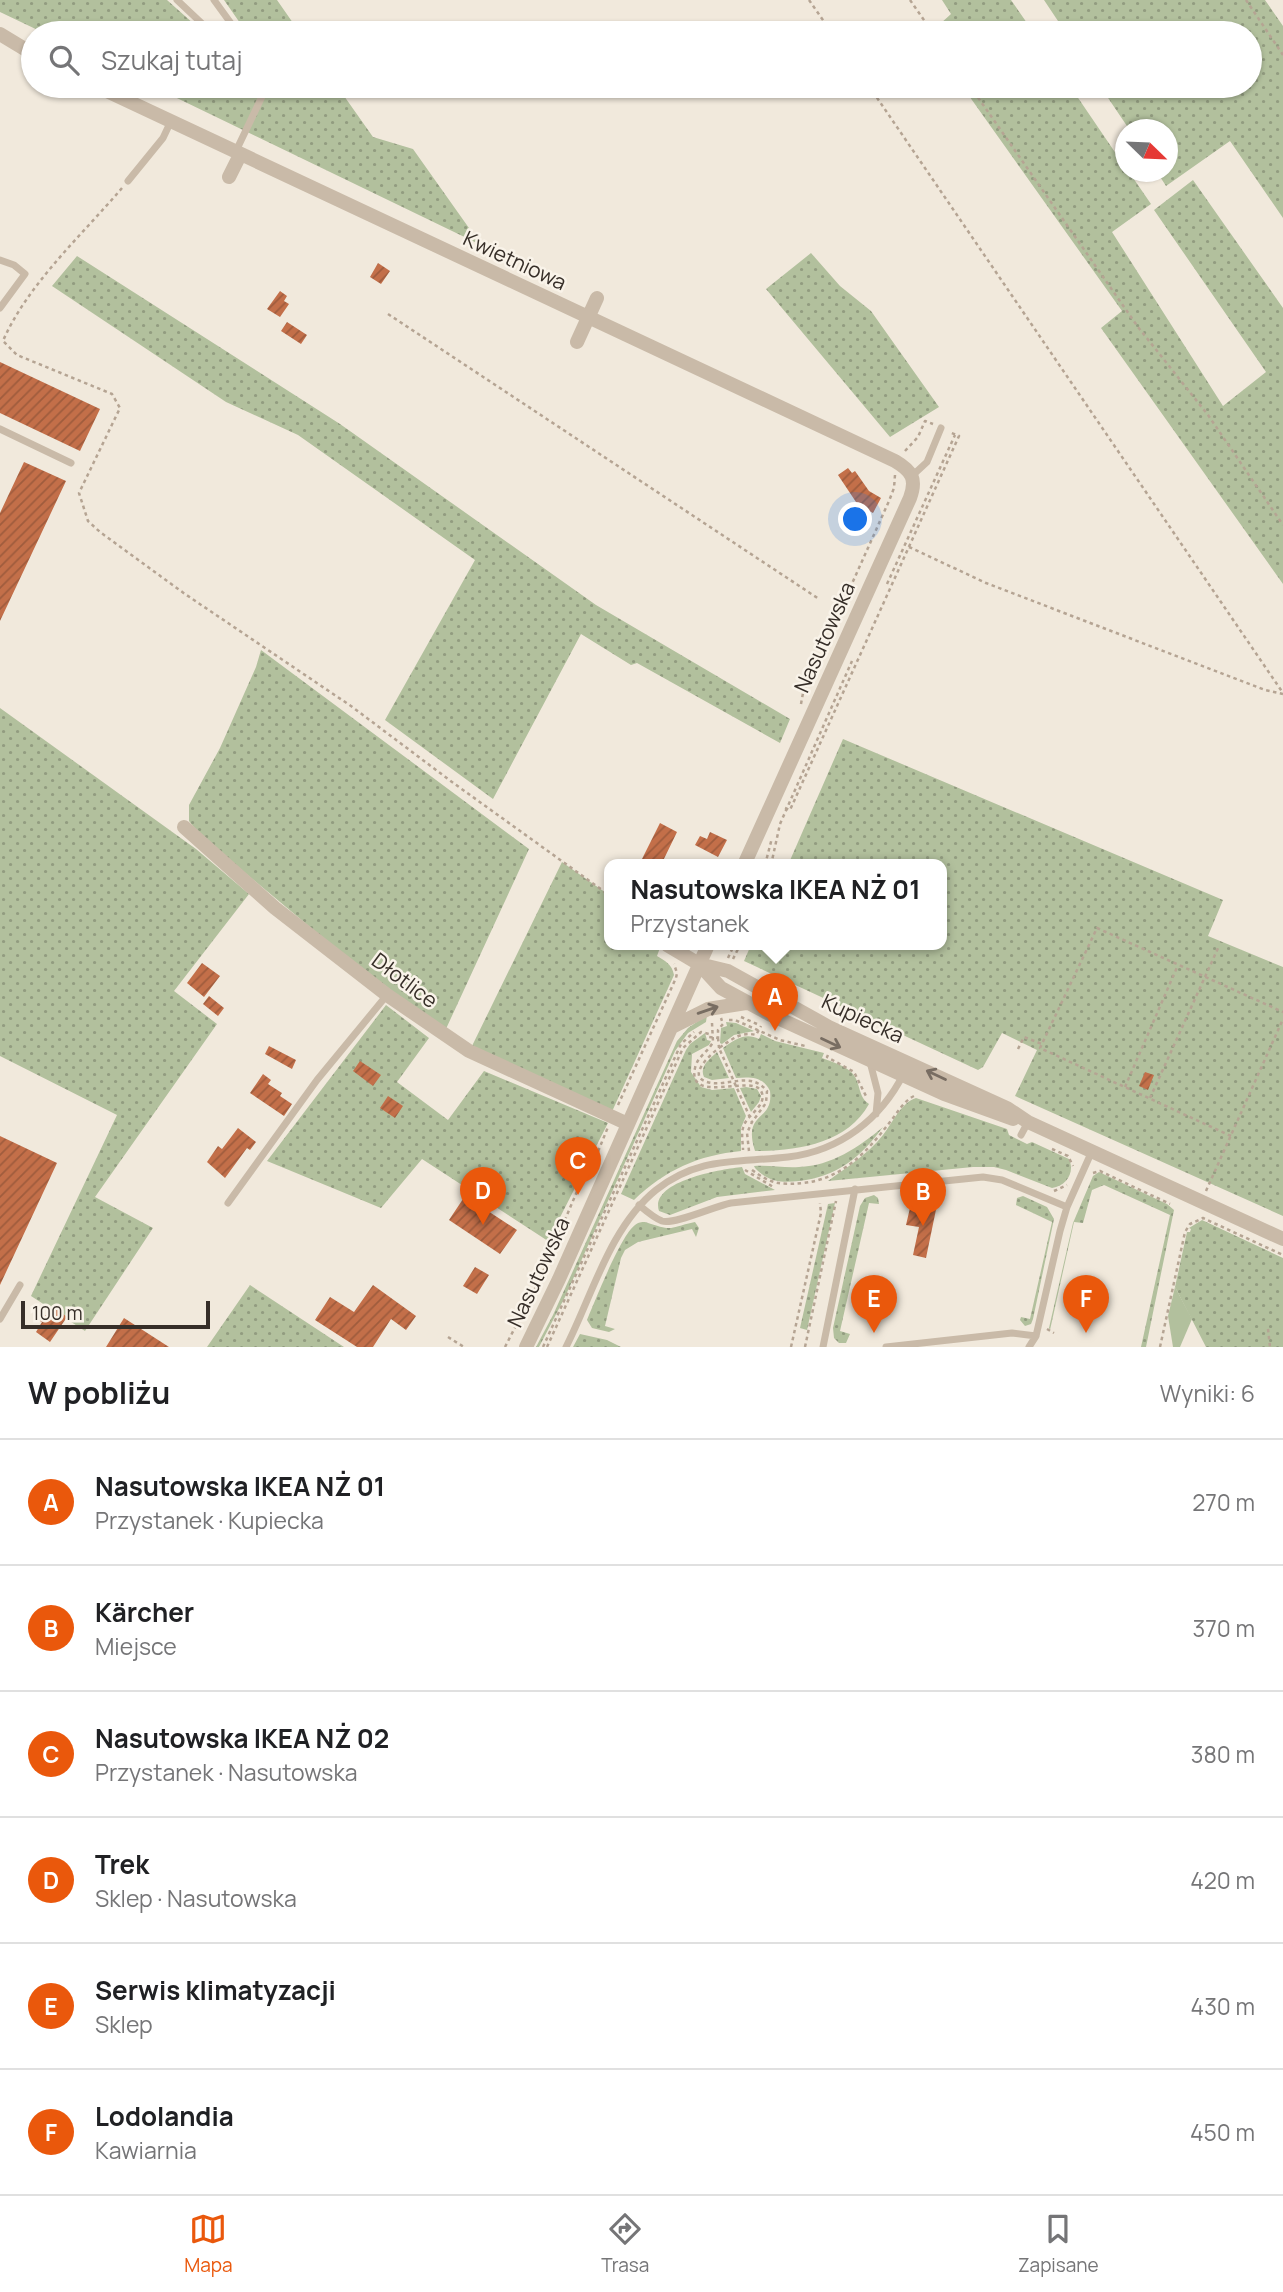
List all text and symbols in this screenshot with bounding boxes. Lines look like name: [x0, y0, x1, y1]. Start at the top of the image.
search box: [21, 21, 1262, 98]
icon: search: [45, 41, 83, 79]
text: Szukaj tutaj: [101, 42, 243, 78]
north arrow: [1115, 119, 1178, 182]
street label: Kwietniowa: [459, 224, 571, 296]
your location: [838, 502, 872, 536]
street label: Nasutowska: [787, 577, 861, 697]
popup: [604, 859, 947, 950]
text: Nasutowska IKEA NŻ 01: [630, 871, 921, 907]
text: Przystanek: [630, 907, 749, 939]
street label: Dłotlice: [366, 946, 444, 1014]
pin: A: [752, 973, 798, 1031]
street label: Kupiecka: [817, 987, 909, 1049]
one-way arrow: [697, 1003, 719, 1016]
one-way arrow: [819, 1037, 841, 1050]
one-way arrow: [926, 1068, 947, 1081]
pin: C: [555, 1137, 601, 1195]
pin: D: [460, 1167, 506, 1225]
pin: B: [900, 1168, 946, 1226]
street label: Nasutowska: [500, 1212, 576, 1332]
pin: E: [851, 1275, 897, 1333]
pin: F: [1063, 1275, 1109, 1333]
scale bar: [21, 1298, 210, 1330]
text: 100 m: [32, 1300, 83, 1326]
text: W pobliżu: [28, 1372, 170, 1413]
text: Wyniki: 6: [1160, 1377, 1255, 1409]
text: Nasutowska IKEA NŻ 01: [95, 1468, 385, 1504]
text: A: [43, 1486, 59, 1518]
text: 270 m: [1192, 1486, 1255, 1518]
text: Przystanek · Kupiecka: [95, 1504, 324, 1536]
text: Kärcher: [95, 1594, 194, 1630]
text: B: [44, 1612, 58, 1644]
text: 370 m: [1193, 1612, 1255, 1644]
text: Miejsce: [95, 1630, 177, 1662]
text: Nasutowska IKEA NŻ 02: [95, 1720, 389, 1756]
text: C: [43, 1738, 60, 1770]
text: 380 m: [1191, 1738, 1255, 1770]
text: Przystanek · Nasutowska: [95, 1756, 358, 1788]
text: Trek: [95, 1846, 149, 1882]
text: D: [43, 1864, 59, 1896]
text: 420 m: [1190, 1864, 1255, 1896]
text: Sklep · Nasutowska: [95, 1882, 297, 1914]
text: Serwis klimatyzacji: [95, 1972, 336, 2008]
text: E: [44, 1990, 58, 2022]
text: 430 m: [1191, 1990, 1255, 2022]
text: Sklep: [95, 2008, 153, 2040]
text: Lodolandia: [95, 2098, 234, 2134]
text: F: [45, 2116, 57, 2148]
text: 450 m: [1190, 2116, 1255, 2148]
text: Kawiarnia: [95, 2134, 197, 2166]
tab: Mapa: [184, 2210, 233, 2278]
tab: Trasa: [601, 2210, 649, 2278]
tab: Zapisane: [1018, 2210, 1099, 2278]

